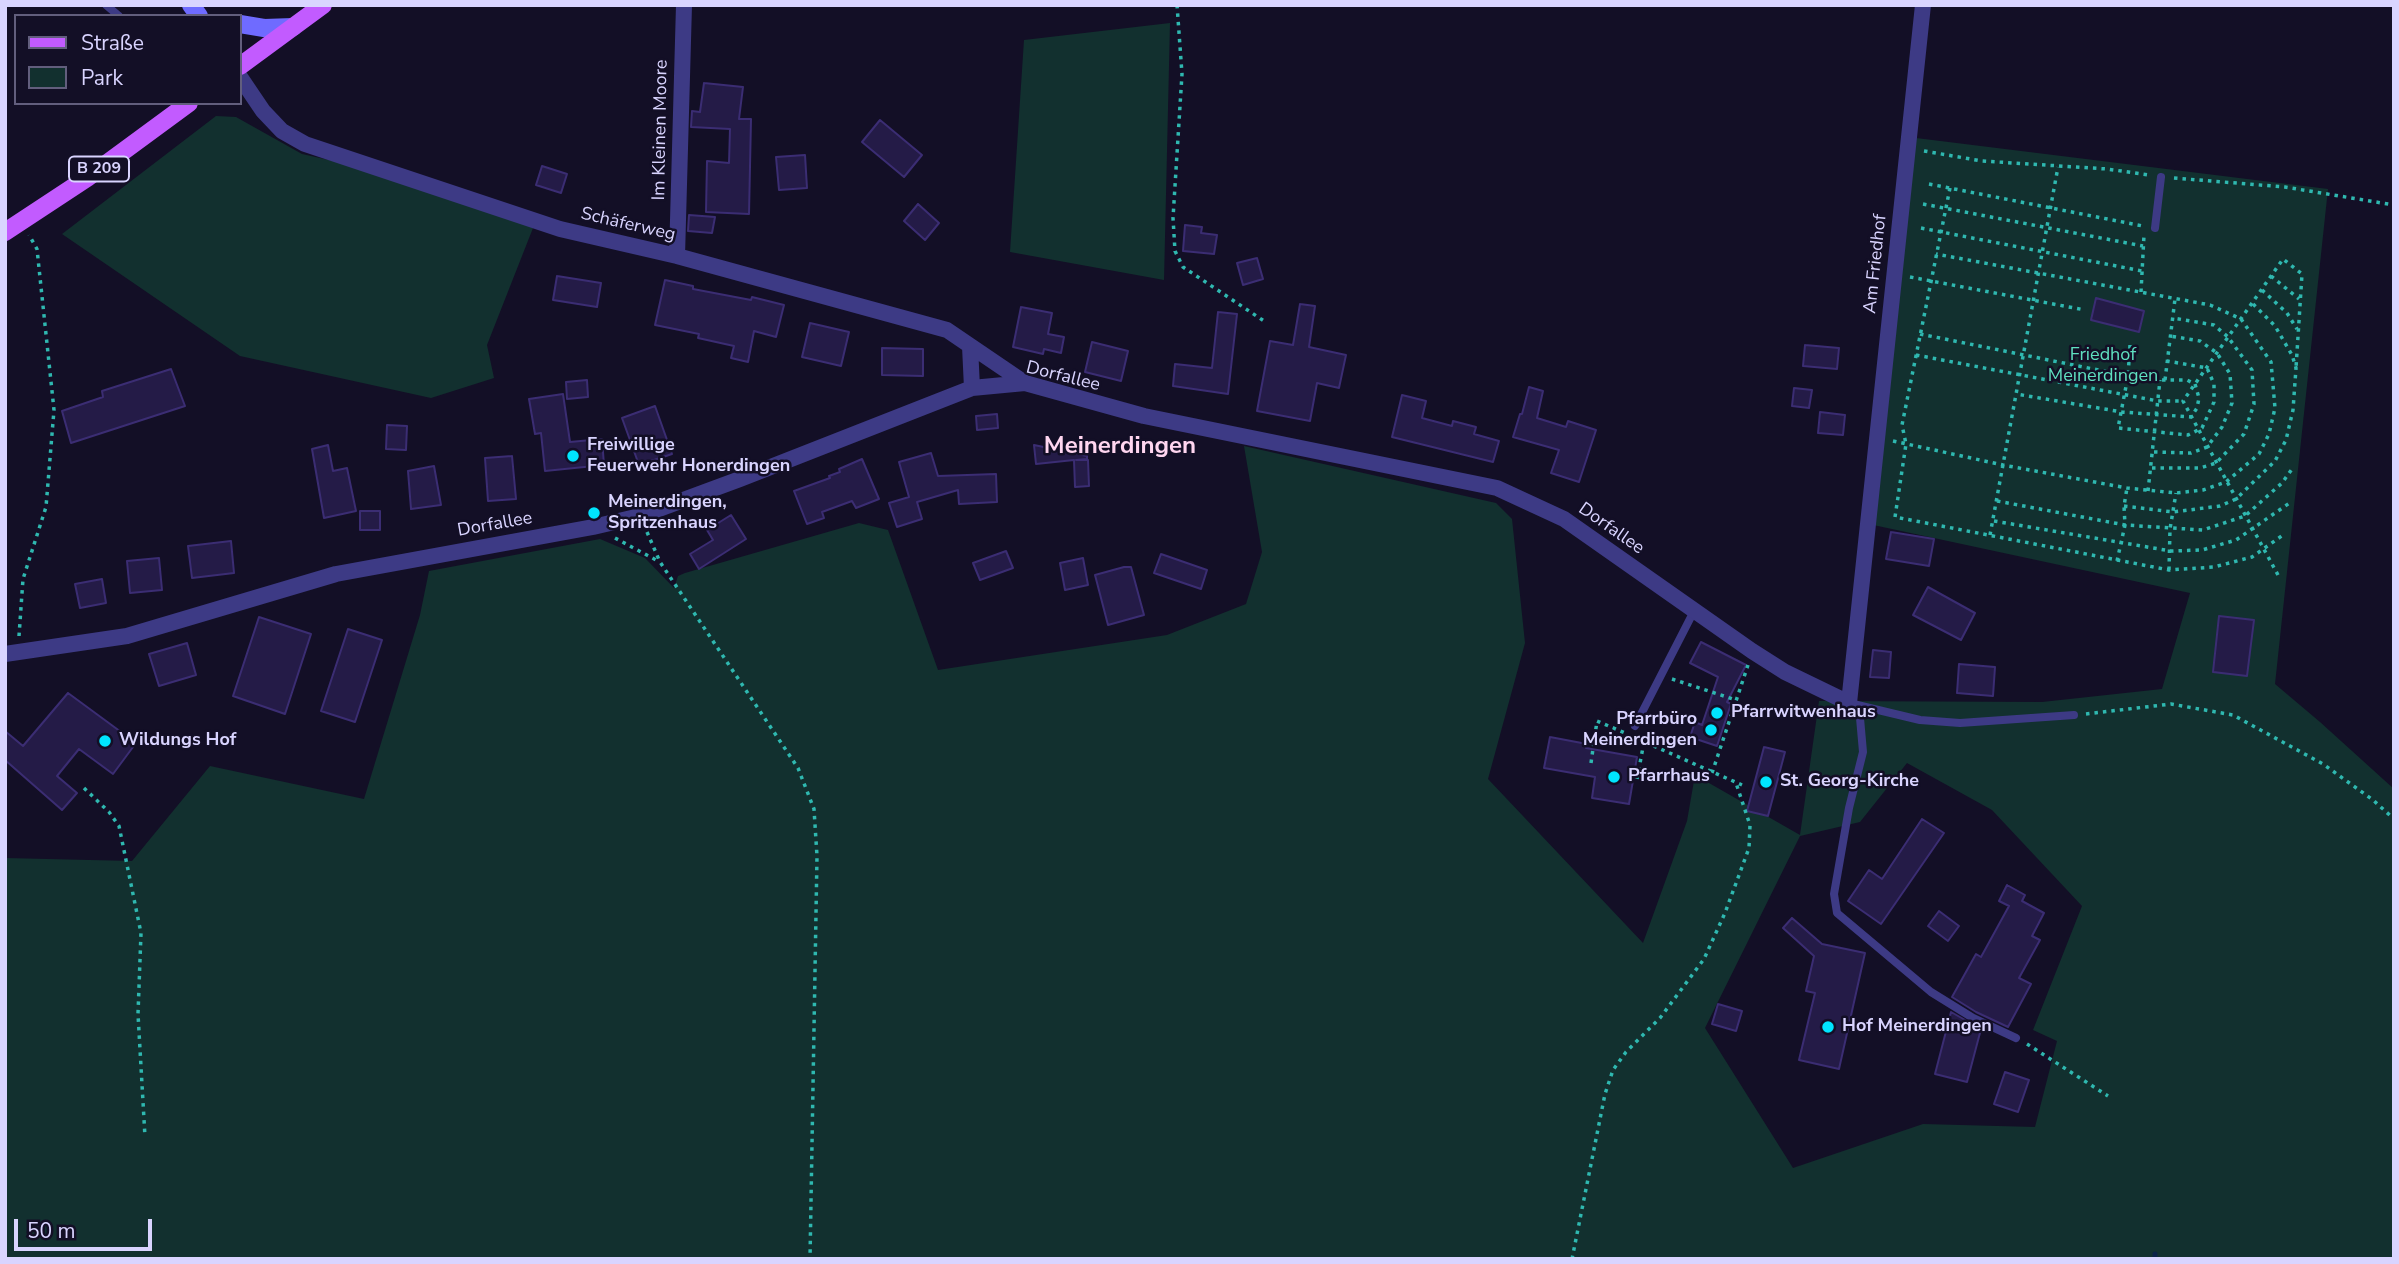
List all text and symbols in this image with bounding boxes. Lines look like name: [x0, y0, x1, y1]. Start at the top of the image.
legend: [14, 14, 242, 105]
text: Straße: [81, 29, 144, 57]
street label: Im Kleinen Moore: [649, 59, 673, 201]
text: Park: [81, 64, 123, 92]
road number: B 209: [69, 156, 129, 182]
street label: Schäferweg: [579, 204, 677, 246]
street label: Am Friedhof: [1860, 213, 1892, 315]
park label: Friedhof Meinerdingen: [2048, 345, 2158, 388]
street label: Dorfallee: [1024, 357, 1102, 397]
district label: Meinerdingen: [1044, 433, 1196, 461]
place label: Freiwillige Feuerwehr Honerdingen: [587, 435, 790, 478]
marker: Freiwillige Feuerwehr Honerdingen: [565, 448, 581, 464]
place label: Meinerdingen, Spritzenhaus: [608, 492, 727, 534]
street label: Dorfallee: [1574, 499, 1648, 559]
marker: Meinerdingen, Spritzenhaus: [586, 505, 602, 521]
street label: Dorfallee: [456, 508, 534, 542]
place label: Pfarrwitwenhaus: [1731, 702, 1876, 724]
marker: Pfarrwitwenhaus: [1709, 705, 1725, 721]
place label: Pfarrbüro Meinerdingen: [1583, 709, 1697, 752]
marker: Pfarrbüro Meinerdingen: [1703, 722, 1719, 738]
place label: Wildungs Hof: [119, 730, 236, 752]
marker: Wildungs Hof: [97, 733, 113, 749]
place label: Pfarrhaus: [1628, 766, 1710, 788]
marker: Pfarrhaus: [1606, 769, 1622, 785]
place label: St. Georg-Kirche: [1780, 771, 1919, 793]
marker: St. Georg-Kirche: [1758, 774, 1774, 790]
place label: Hof Meinerdingen: [1842, 1016, 1992, 1038]
marker: Hof Meinerdingen: [1820, 1019, 1836, 1035]
scale bar: [18, 1204, 156, 1248]
text: 50 m: [27, 1217, 76, 1245]

